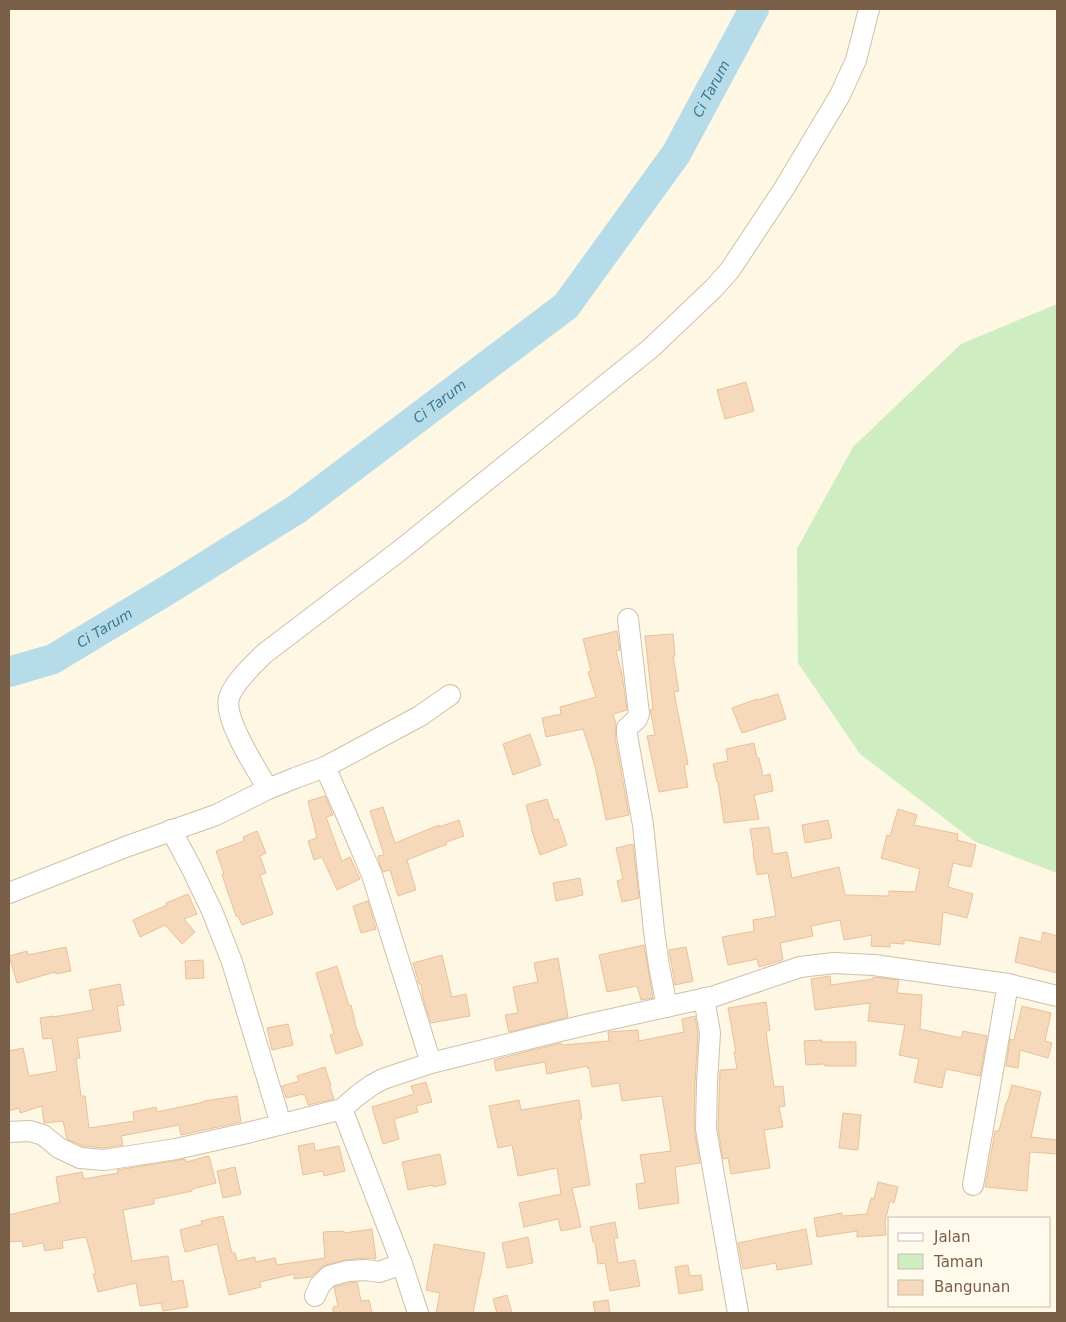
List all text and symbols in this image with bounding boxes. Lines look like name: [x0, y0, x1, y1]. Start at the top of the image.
water label: Ci Tarum: [689, 58, 733, 120]
water label: Ci Tarum: [410, 376, 469, 426]
water label: Ci Tarum: [74, 605, 135, 651]
legend: [888, 1217, 1051, 1307]
text: Jalan: [933, 1228, 970, 1246]
text: Taman: [933, 1253, 983, 1271]
text: Bangunan: [934, 1278, 1010, 1296]

